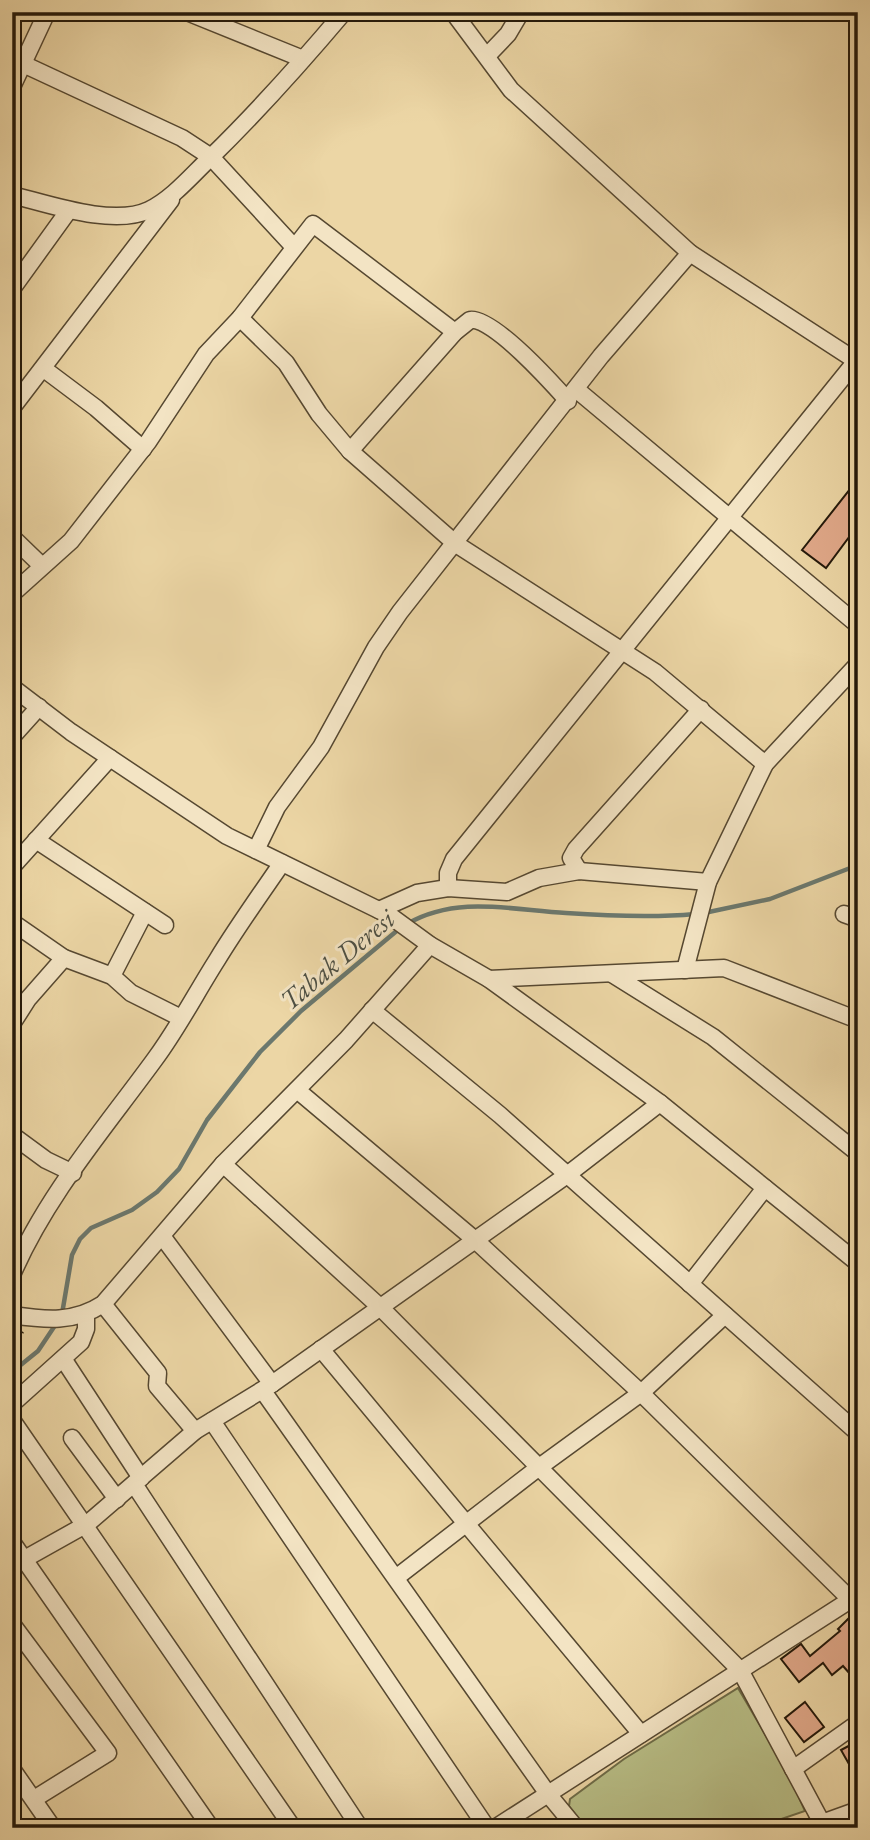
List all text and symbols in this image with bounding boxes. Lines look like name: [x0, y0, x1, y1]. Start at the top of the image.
water label: Tabak Deresi: [272, 899, 403, 1018]

